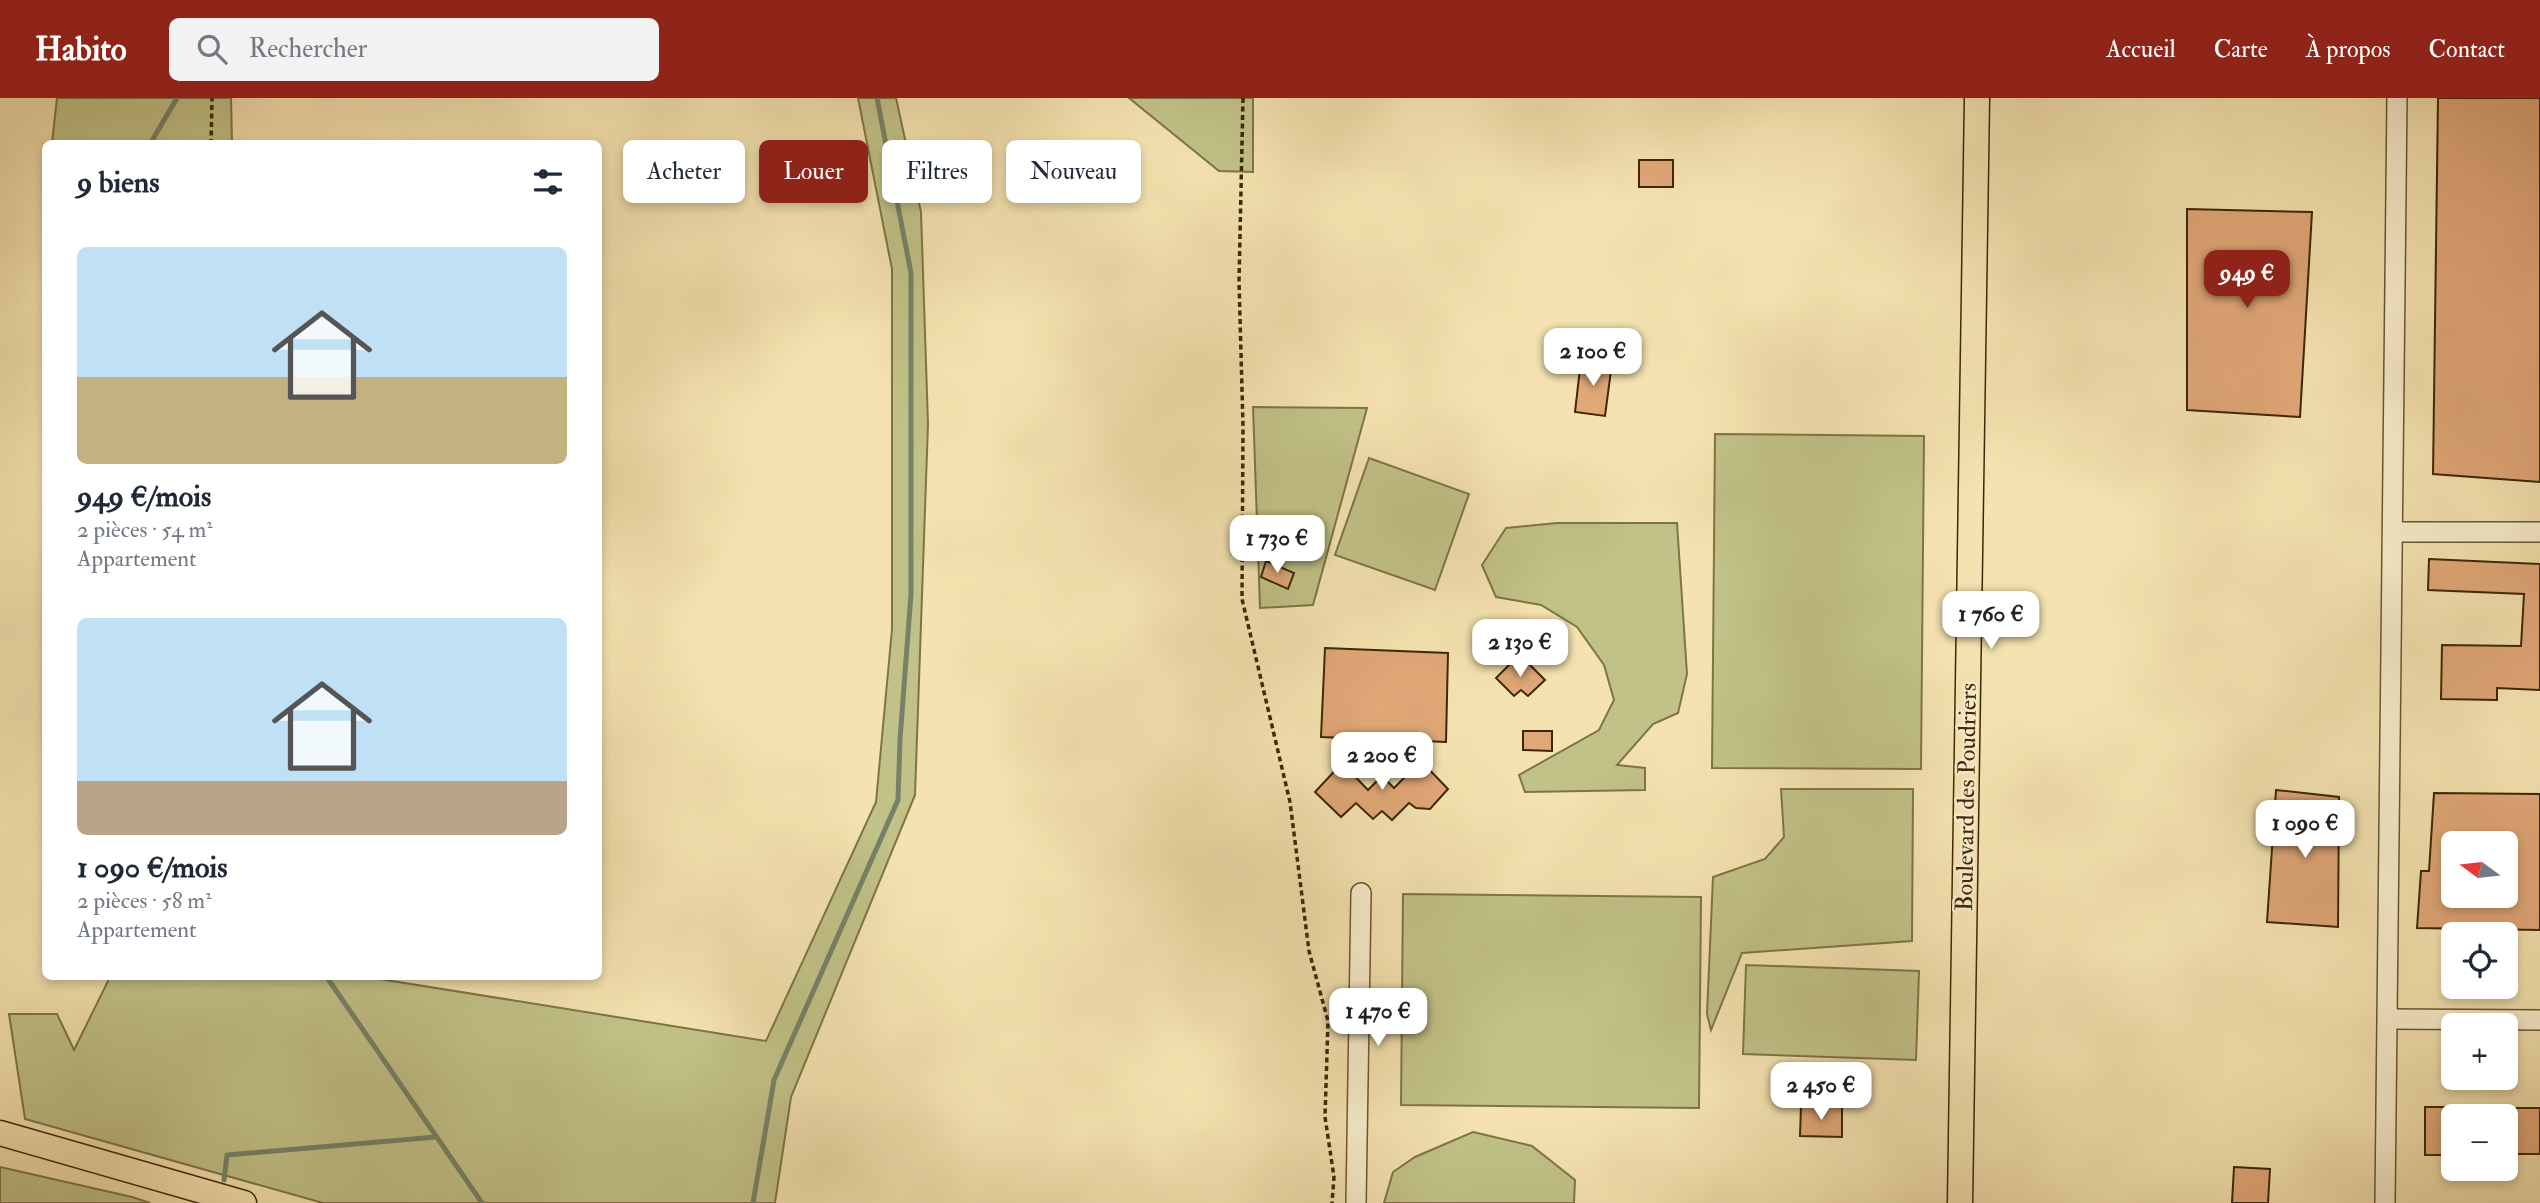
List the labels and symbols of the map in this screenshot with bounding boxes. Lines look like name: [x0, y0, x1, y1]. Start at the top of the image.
pin: 949 €: [2198, 250, 2296, 310]
pin: 2 100 €: [1528, 328, 1658, 388]
pin: 1 730 €: [1212, 516, 1342, 575]
pin: 1 760 €: [1926, 592, 2056, 651]
pin: 2 130 €: [1455, 620, 1585, 679]
street label: Boulevard des Poudriers: [1949, 683, 1984, 911]
pin: 2 200 €: [1317, 732, 1447, 792]
pin: 1 090 €: [2240, 800, 2370, 860]
north arrow: [2441, 831, 2518, 908]
pin: 1 470 €: [1313, 988, 1443, 1048]
pin: 2 450 €: [1756, 1062, 1886, 1122]

